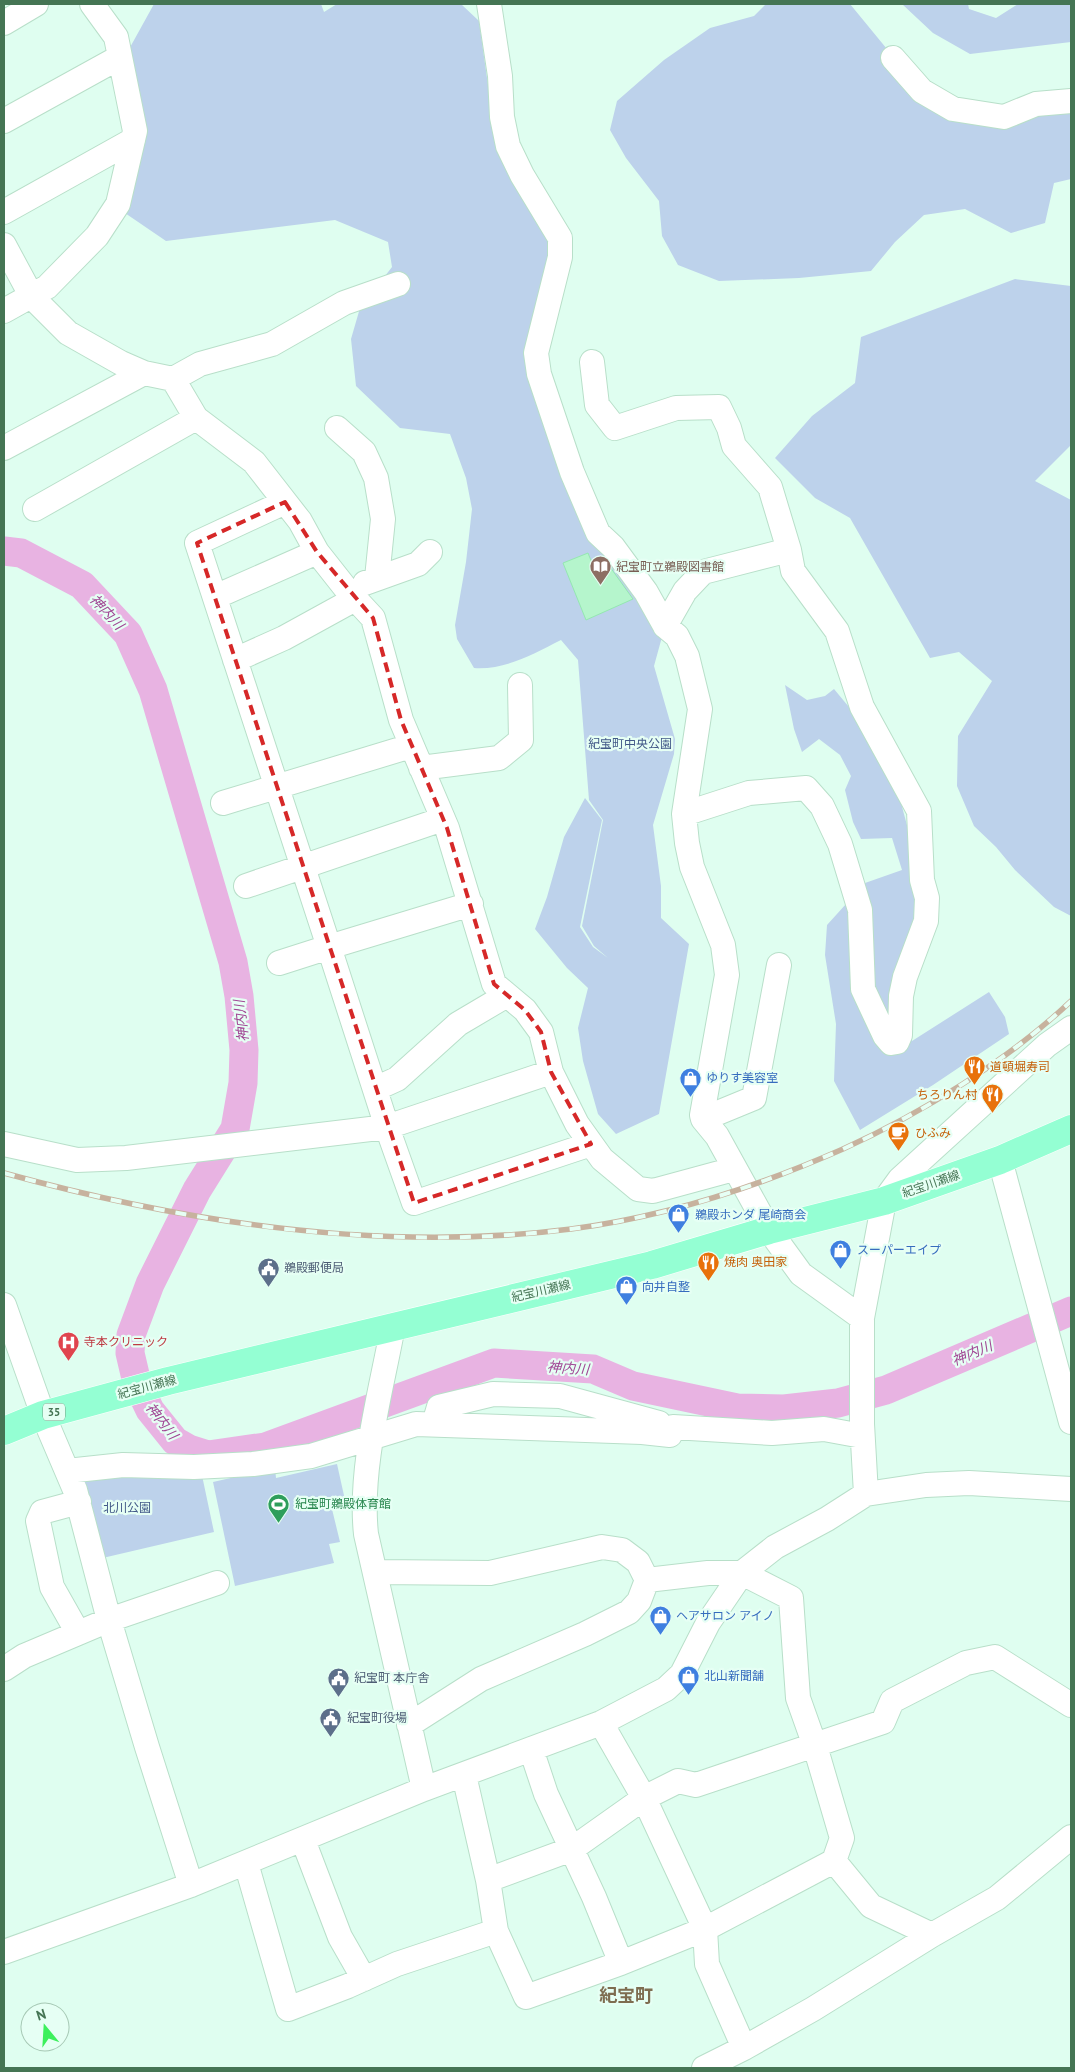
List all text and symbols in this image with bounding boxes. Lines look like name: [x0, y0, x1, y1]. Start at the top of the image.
library icon: 紀宝町立鵜殿図書館: [588, 555, 612, 586]
place label: 紀宝町立鵜殿図書館: [616, 559, 724, 574]
water label: 神内川: [86, 591, 129, 635]
park label: 紀宝町中央公園: [588, 736, 672, 751]
water label: 神内川: [230, 997, 252, 1043]
restaurant icon: 道頓堀寿司: [962, 1055, 986, 1086]
place label: 道頓堀寿司: [990, 1059, 1050, 1074]
shop icon: ゆりす美容室: [678, 1066, 702, 1097]
place label: ゆりす美容室: [706, 1070, 778, 1085]
restaurant icon: ちろりん村: [981, 1083, 1005, 1114]
place label: ちろりん村: [917, 1087, 978, 1102]
cafe icon: ひふみ: [887, 1121, 911, 1152]
place label: ひふみ: [915, 1125, 951, 1140]
street label: 紀宝川瀬線: [900, 1167, 962, 1200]
shop icon: 鵜殿ホンダ 尾崎商会: [667, 1203, 691, 1234]
place label: 鵜殿ホンダ 尾崎商会: [695, 1207, 806, 1222]
shop icon: スーパーエイプ: [829, 1238, 853, 1269]
place label: スーパーエイプ: [857, 1242, 941, 1257]
restaurant icon: 焼肉 奥田家: [696, 1250, 720, 1281]
place label: 焼肉 奥田家: [724, 1254, 787, 1269]
public building icon: 鵜殿郵便局: [256, 1256, 280, 1287]
place label: 鵜殿郵便局: [284, 1260, 344, 1275]
shop icon: 向井自整: [614, 1275, 638, 1306]
street label: 紀宝川瀬線: [510, 1276, 572, 1305]
place label: 向井自整: [642, 1279, 690, 1294]
hospital icon: 寺本クリニック: [56, 1330, 80, 1361]
place label: 寺本クリニック: [84, 1334, 168, 1349]
water label: 神内川: [949, 1336, 997, 1369]
water label: 神内川: [546, 1358, 592, 1379]
street label: 紀宝川瀬線: [116, 1372, 178, 1402]
water label: 神内川: [142, 1399, 183, 1445]
road number: 35: [43, 1404, 65, 1420]
sports icon: 紀宝町鵜殿体育館: [267, 1492, 291, 1523]
place label: 紀宝町鵜殿体育館: [295, 1496, 391, 1511]
park label: 北川公園: [103, 1500, 151, 1515]
shop icon: ヘアサロン アイノ: [648, 1604, 672, 1635]
place label: ヘアサロン アイノ: [676, 1608, 775, 1623]
shop icon: 北山新聞舗: [676, 1664, 700, 1695]
public building icon: 紀宝町 本庁舎: [326, 1666, 350, 1697]
place label: 北山新聞舗: [704, 1668, 764, 1683]
place label: 紀宝町 本庁舎: [354, 1670, 429, 1685]
public building icon: 紀宝町役場: [319, 1706, 343, 1737]
place label: 紀宝町役場: [347, 1710, 407, 1725]
district label: 紀宝町: [599, 1984, 653, 2007]
north arrow: [20, 2002, 70, 2052]
text: N: [34, 2005, 48, 2025]

